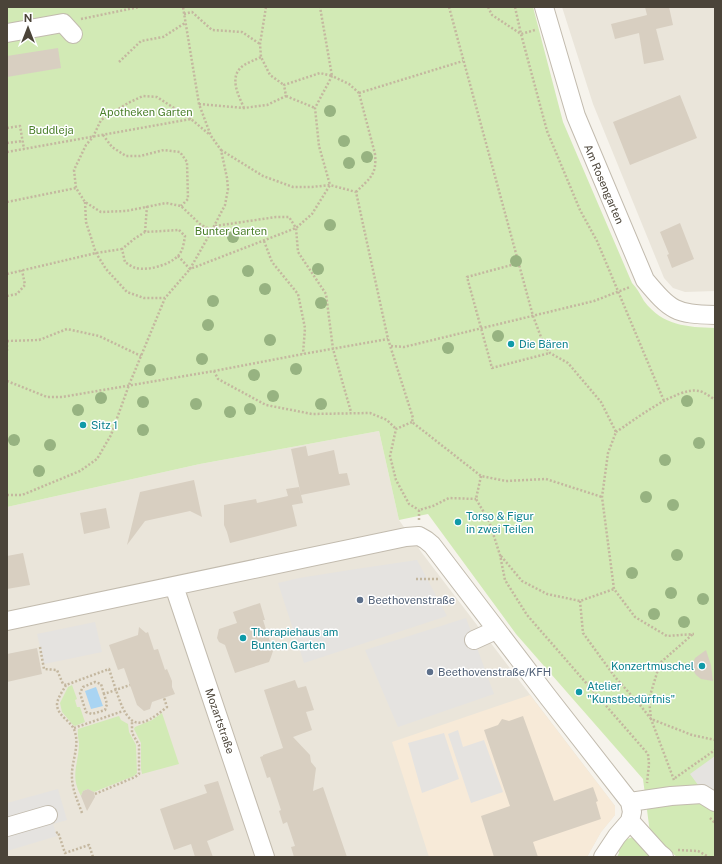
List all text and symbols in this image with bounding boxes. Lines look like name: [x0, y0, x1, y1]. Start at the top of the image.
north arrow: [8, 8, 48, 48]
text: N: [24, 12, 32, 24]
park label: Apotheken Garten: [99, 106, 193, 118]
park label: Buddleja: [28, 124, 74, 136]
street label: Am Rosengarten: [582, 142, 626, 226]
park label: Bunter Garten: [195, 225, 267, 237]
place label: Die Bären: [519, 338, 568, 350]
marker: Die Bären: [506, 339, 516, 349]
place label: Sitz 1: [91, 419, 118, 431]
marker: Sitz 1: [78, 420, 88, 430]
place label: Torso & Figur in zwei Teilen: [466, 510, 534, 535]
marker: Torso & Figur in zwei Teilen: [453, 517, 463, 527]
place label: Beethovenstraße: [368, 594, 455, 606]
marker: Beethovenstraße: [355, 595, 365, 605]
place label: Therapiehaus am Bunten Garten: [251, 626, 338, 651]
marker: Therapiehaus am Bunten Garten: [238, 633, 248, 643]
place label: Konzertmuschel: [611, 660, 694, 672]
marker: Konzertmuschel: [697, 661, 707, 671]
place label: Beethovenstraße/KFH: [438, 666, 551, 678]
marker: Beethovenstraße/KFH: [425, 667, 435, 677]
place label: Atelier "Kunstbedürfnis": [587, 680, 675, 705]
street label: Mozartstraße: [203, 687, 237, 755]
marker: Atelier "Kunstbedürfnis": [574, 687, 584, 697]

